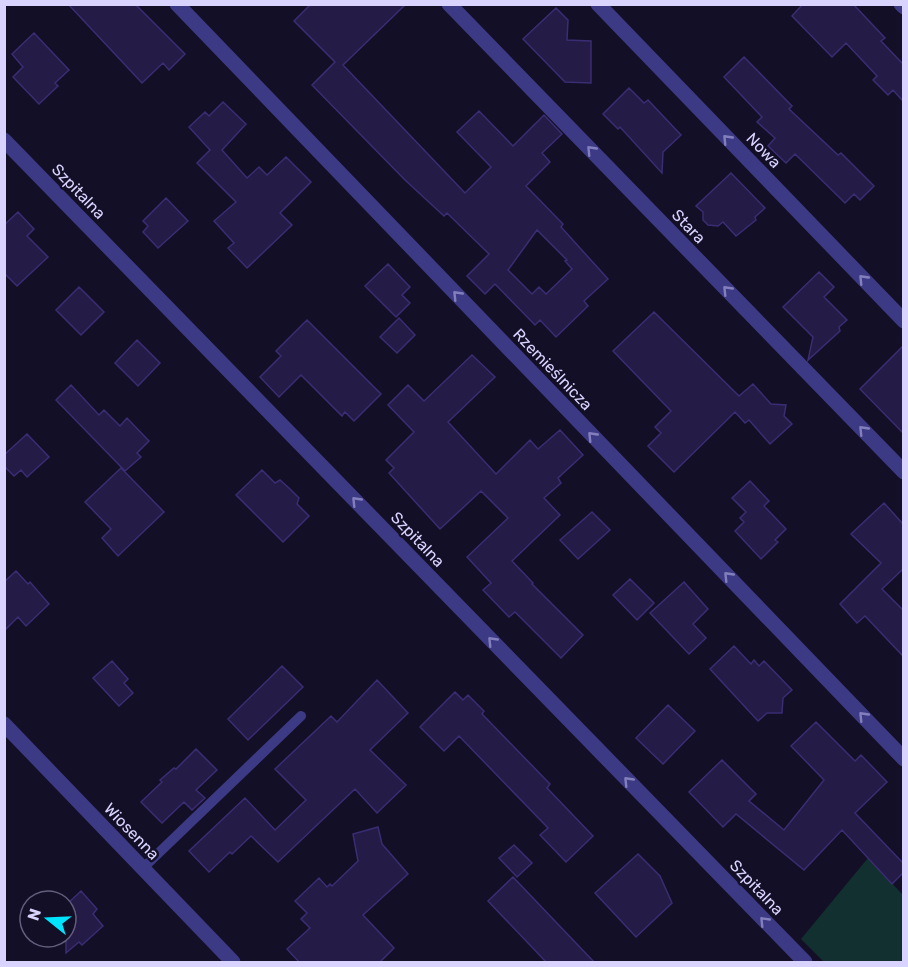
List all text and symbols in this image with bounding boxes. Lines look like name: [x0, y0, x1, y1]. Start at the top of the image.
street label: Nowa: [742, 129, 785, 172]
one-way arrow: [724, 135, 735, 146]
one-way arrow: [587, 147, 598, 157]
street label: Szpitalna: [48, 160, 109, 223]
street label: Stara: [668, 205, 709, 247]
one-way arrow: [859, 276, 870, 286]
one-way arrow: [723, 287, 734, 297]
one-way arrow: [453, 292, 464, 302]
street label: Rzemieślnicza: [509, 325, 596, 414]
one-way arrow: [859, 426, 870, 437]
one-way arrow: [589, 432, 600, 443]
one-way arrow: [352, 498, 363, 508]
street label: Szpitalna: [387, 508, 448, 571]
one-way arrow: [724, 572, 735, 583]
one-way arrow: [488, 638, 499, 648]
one-way arrow: [859, 713, 870, 723]
one-way arrow: [624, 777, 635, 787]
street label: Wiosenna: [100, 799, 163, 864]
street label: Szpitalna: [726, 856, 787, 919]
north arrow: [18, 889, 78, 949]
text: N: [23, 906, 45, 923]
one-way arrow: [760, 917, 771, 927]

